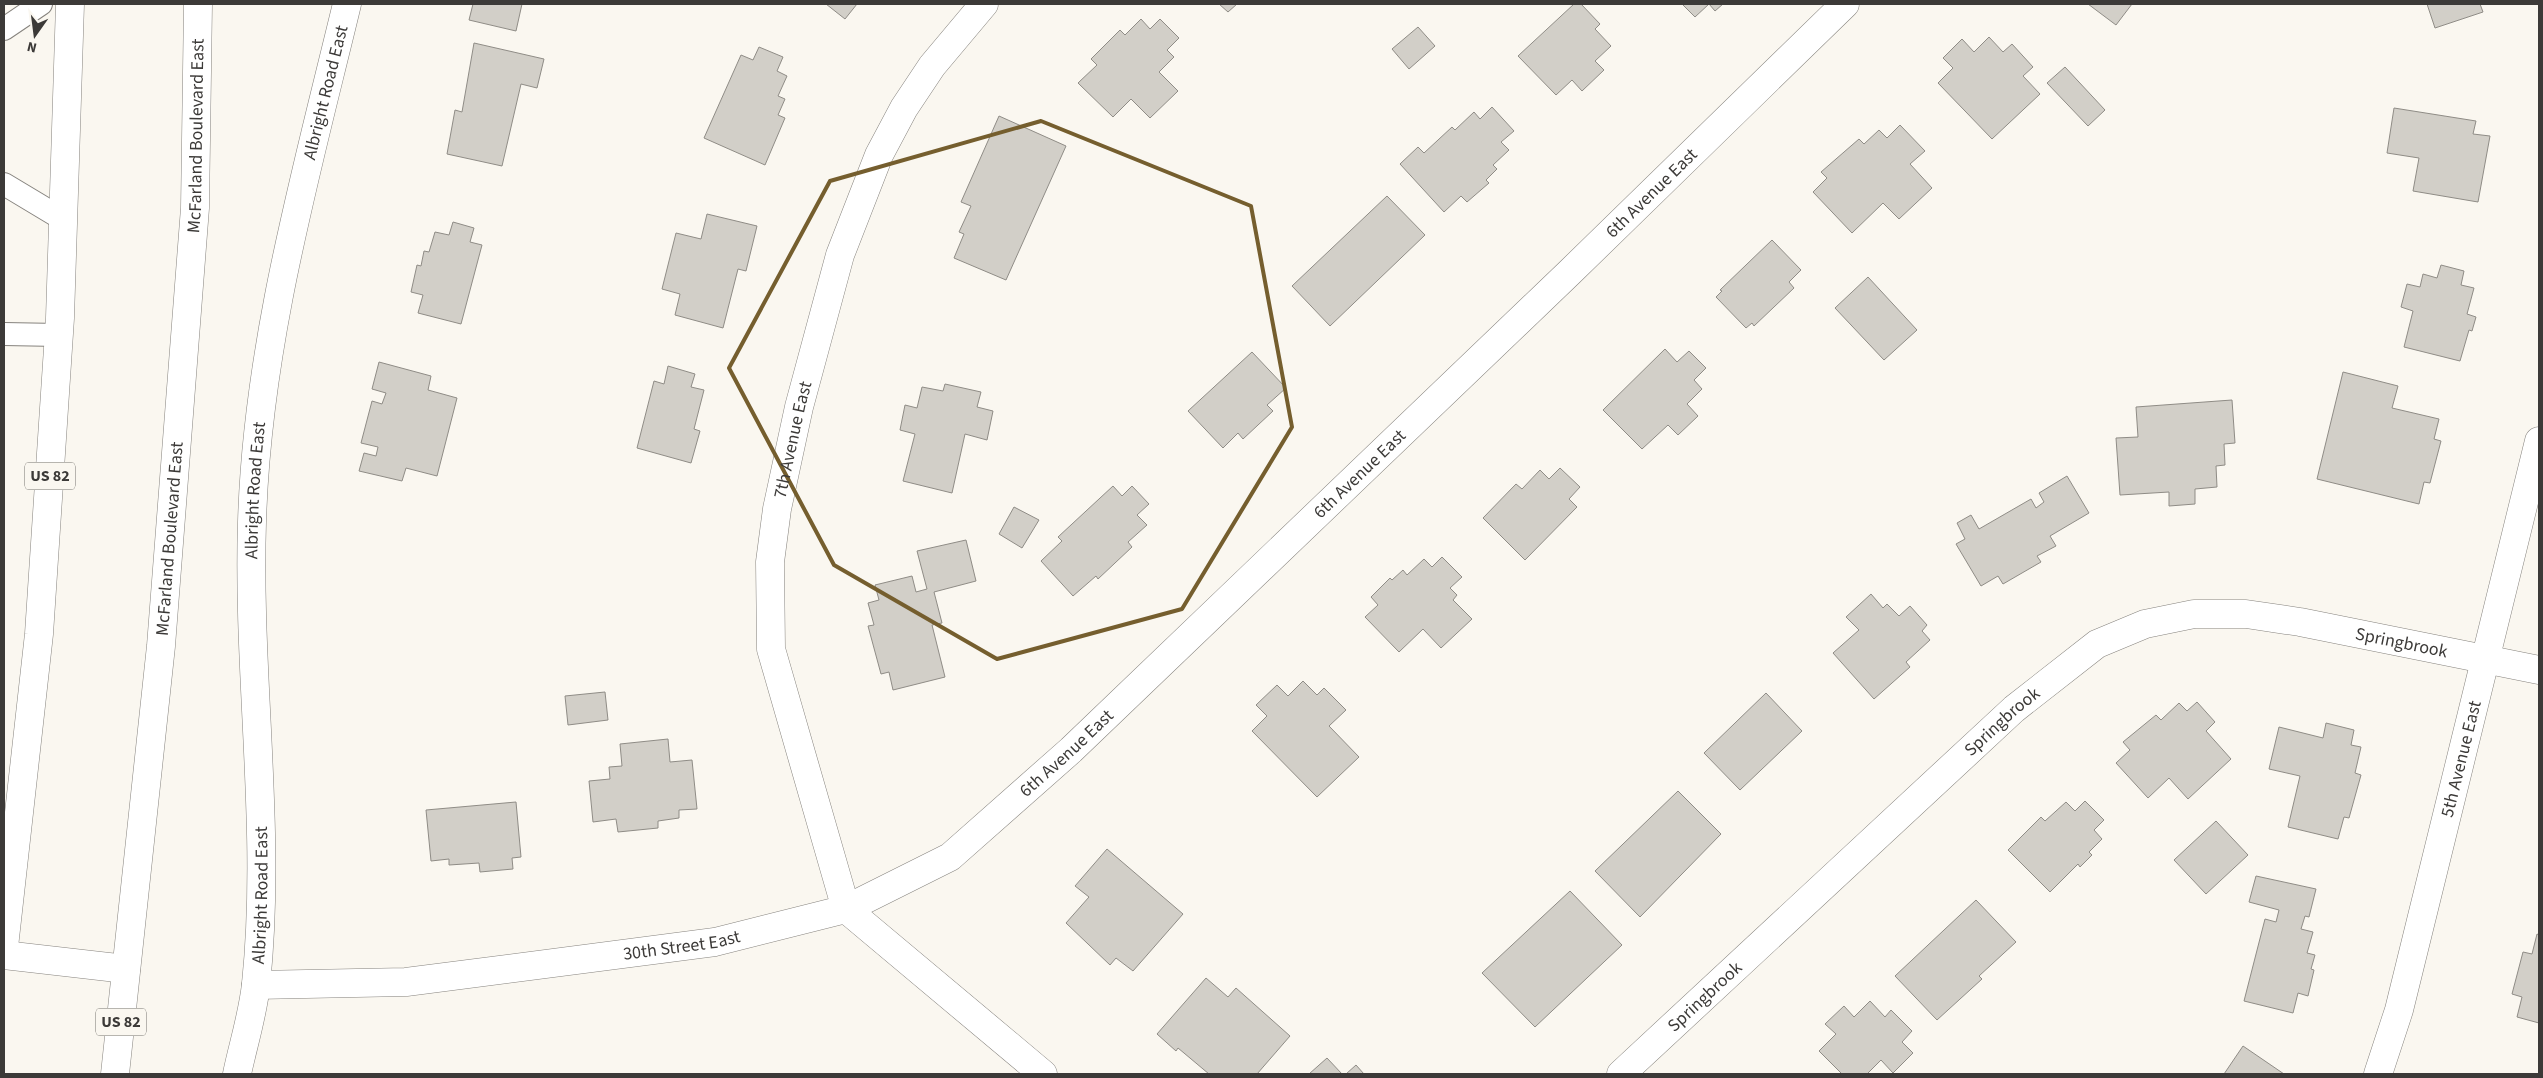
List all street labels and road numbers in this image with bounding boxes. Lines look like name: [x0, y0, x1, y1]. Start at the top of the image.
street label: Albright Road East: [297, 23, 354, 162]
street label: McFarland Boulevard East: [181, 38, 210, 234]
street label: 6th Avenue East: [1600, 142, 1703, 243]
street label: 7th Avenue East: [767, 378, 818, 501]
street label: Albright Road East: [239, 420, 272, 559]
street label: 6th Avenue East: [1308, 423, 1411, 524]
street label: McFarland Boulevard East: [149, 441, 189, 637]
road number: US 82: [25, 462, 75, 490]
street label: Springbrook: [2353, 621, 2450, 664]
street label: Springbrook: [1958, 681, 2045, 762]
street label: 5th Avenue East: [2434, 698, 2487, 820]
street label: 6th Avenue East: [1014, 703, 1119, 803]
street label: Albright Road East: [245, 826, 274, 965]
street label: 30th Street East: [622, 924, 743, 966]
street label: Springbrook: [1662, 955, 1747, 1037]
road number: US 82: [96, 1009, 146, 1036]

